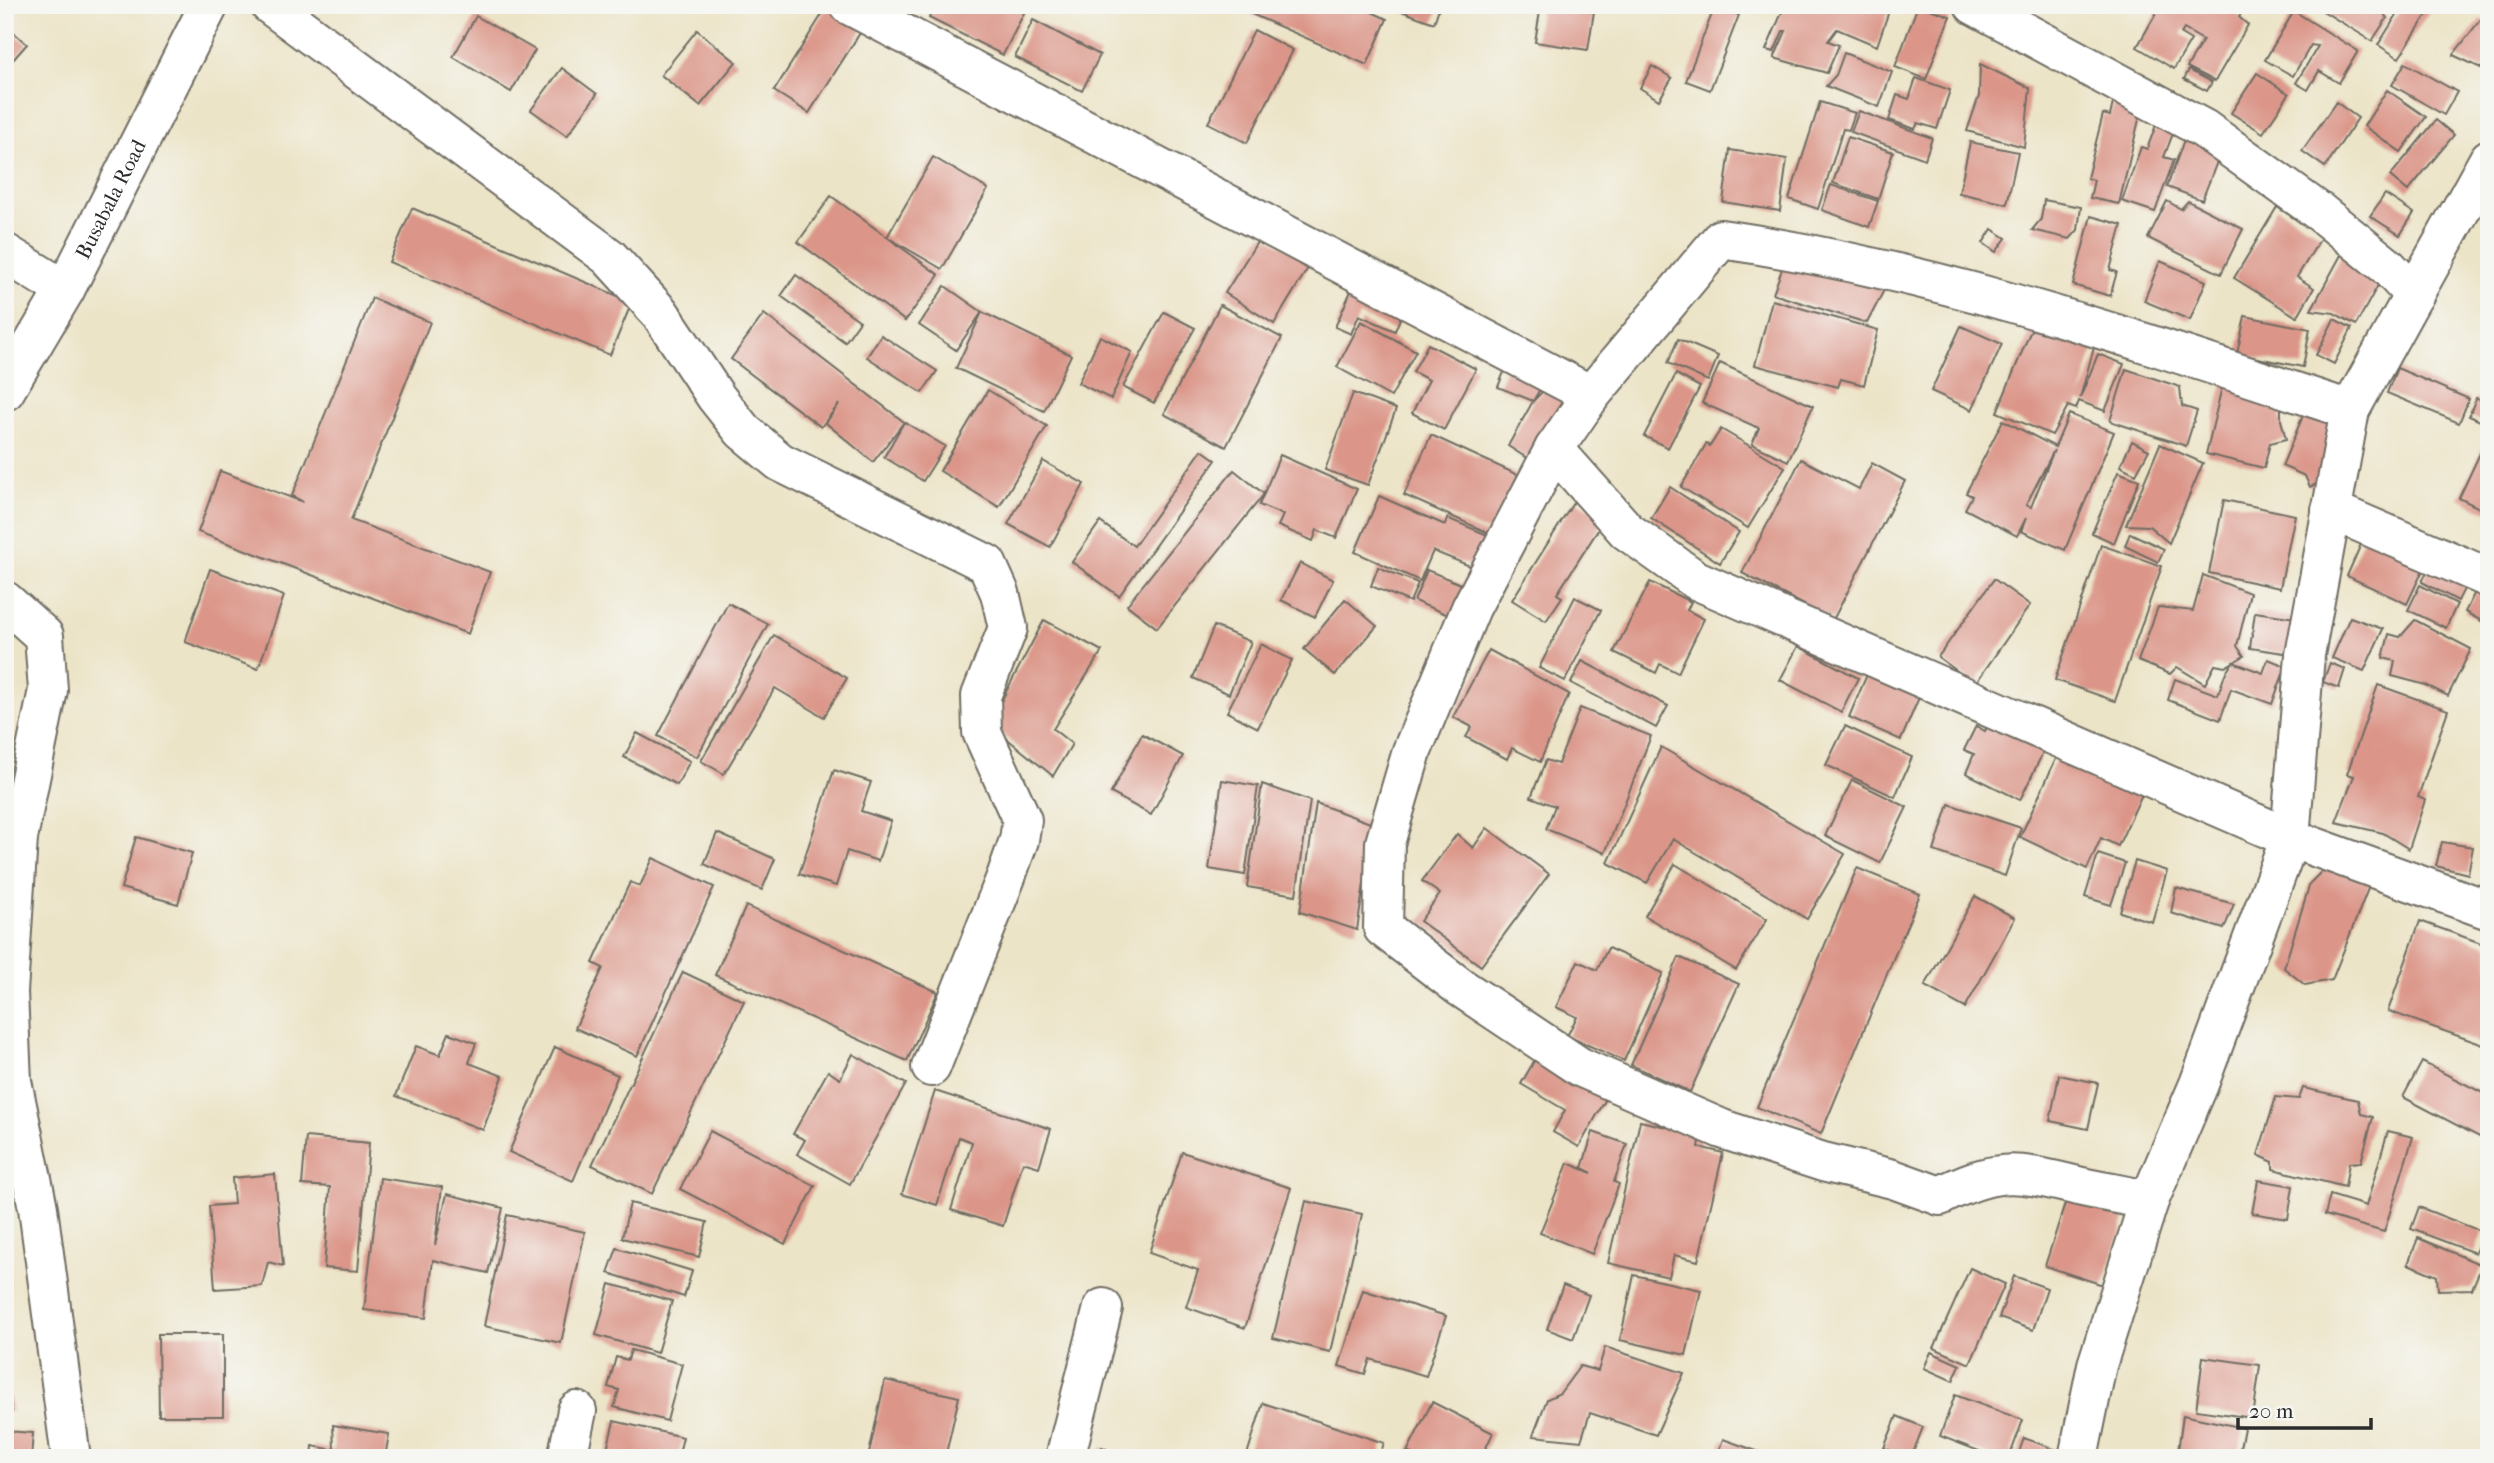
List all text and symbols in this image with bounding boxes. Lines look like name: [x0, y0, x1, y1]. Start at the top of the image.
street label: Busabala Road: [71, 135, 151, 263]
scale bar: [2238, 1386, 2372, 1430]
text: 20 m: [2249, 1399, 2294, 1423]

